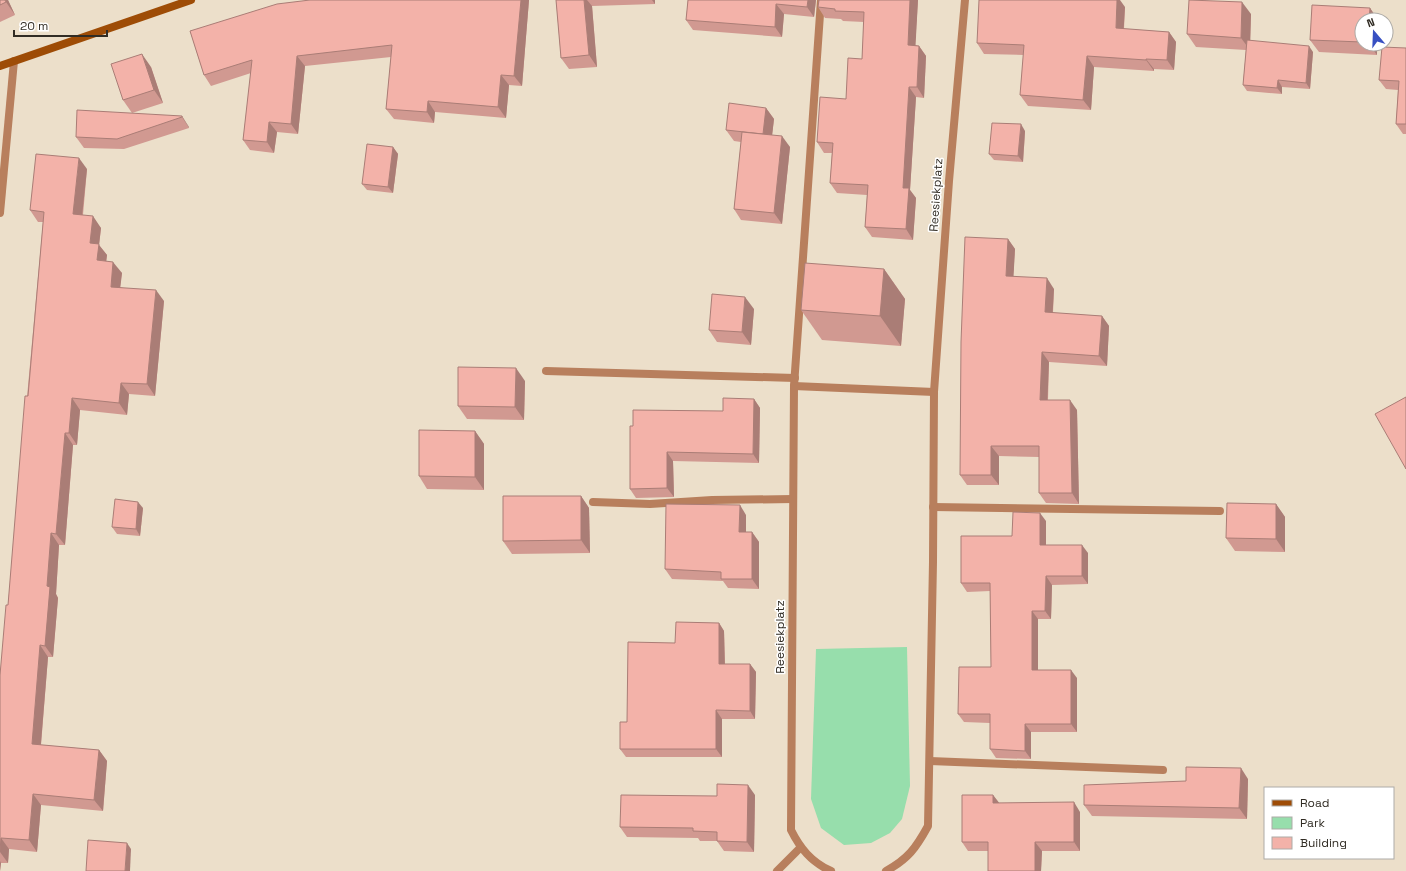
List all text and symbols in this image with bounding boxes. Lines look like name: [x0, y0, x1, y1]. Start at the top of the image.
scale bar: [14, 12, 107, 38]
north arrow: [1354, 12, 1394, 52]
text: N: [1365, 15, 1377, 30]
text: 20 m: [20, 18, 48, 34]
street label: Reesiekplatz: [925, 158, 947, 232]
street label: Reesiekplatz: [772, 600, 788, 674]
legend: [1264, 787, 1394, 859]
text: Road: [1300, 795, 1329, 811]
text: Park: [1300, 815, 1325, 831]
text: Building: [1300, 835, 1347, 851]

